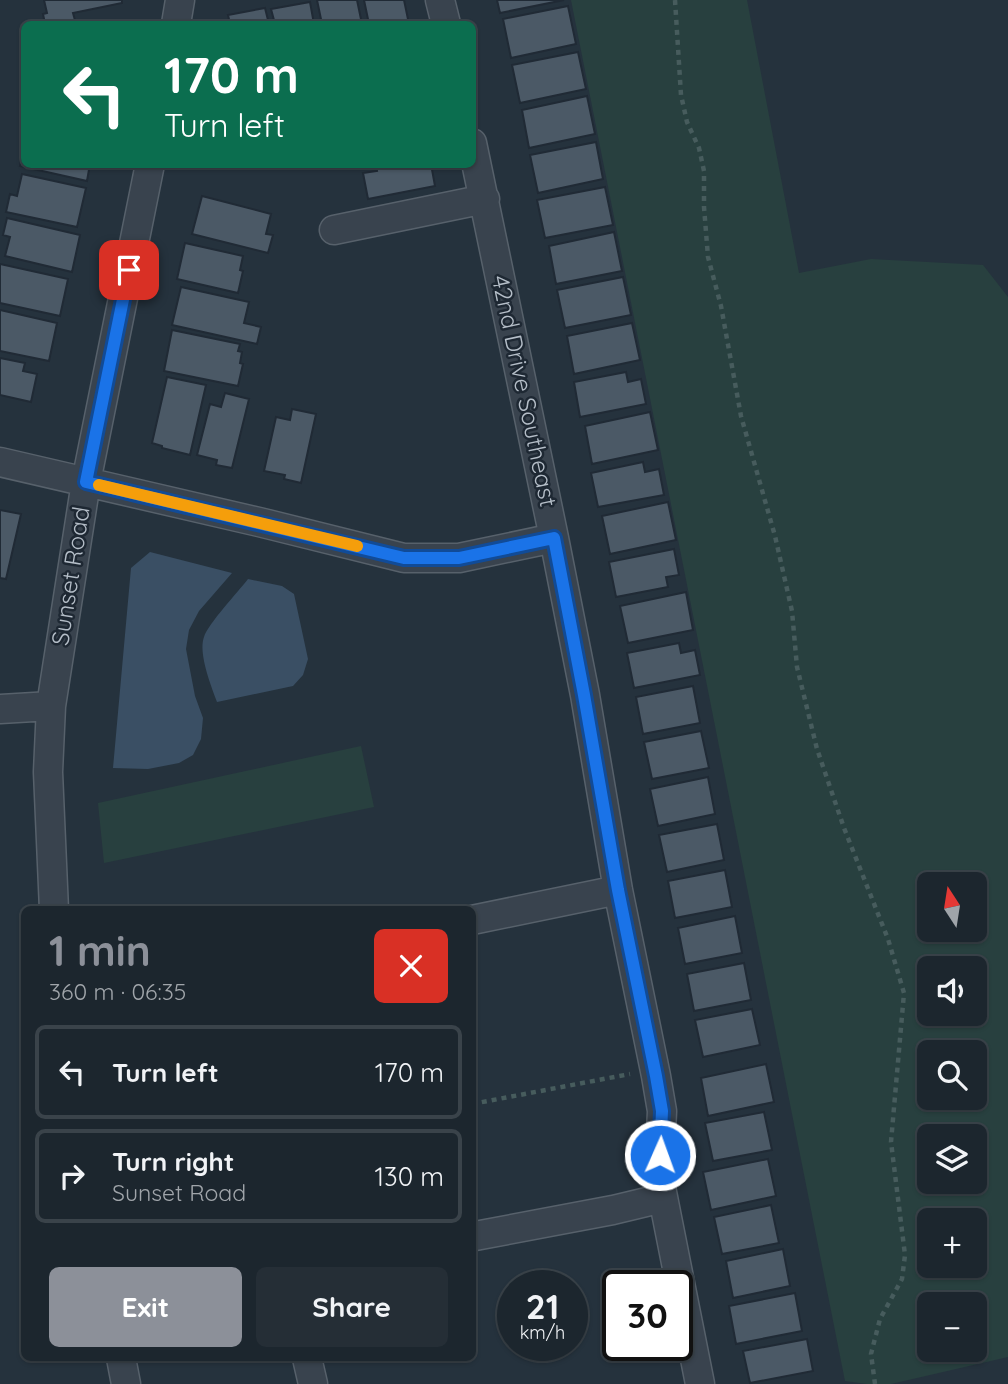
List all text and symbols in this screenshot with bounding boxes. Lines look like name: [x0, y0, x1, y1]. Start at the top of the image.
text: 170 m: [164, 44, 299, 105]
icon: left: [49, 49, 140, 140]
text: Turn left: [164, 105, 285, 145]
pin: [99, 240, 159, 300]
icon: arrive: [110, 251, 148, 289]
street label: 42nd Drive Southeast: [486, 272, 564, 509]
street label: Sunset Road: [44, 504, 96, 647]
north arrow: [917, 872, 987, 942]
map controls: [917, 872, 987, 1362]
text: 1 min: [49, 924, 151, 977]
button: close: [374, 929, 448, 1003]
button: sound: [917, 956, 987, 1026]
text: 360 m · 06:35: [49, 977, 186, 1006]
button: search: [917, 1040, 987, 1110]
icon: left: [53, 1053, 91, 1091]
text: Turn left: [112, 1056, 219, 1089]
text: 170 m: [375, 1056, 444, 1089]
position arrow: [623, 1118, 697, 1192]
button: layers: [917, 1124, 987, 1194]
text: Turn right: [112, 1145, 234, 1178]
icon: right: [53, 1157, 91, 1195]
text: 130 m: [374, 1160, 444, 1193]
text: Sunset Road: [112, 1178, 246, 1207]
button: +: [917, 1208, 987, 1278]
button: Exit: [49, 1267, 242, 1347]
button: Share: [256, 1267, 448, 1347]
speed limit sign: 30: [602, 1270, 693, 1361]
text: 21: [526, 1284, 559, 1328]
button: −: [917, 1292, 987, 1362]
text: km/h: [520, 1321, 565, 1344]

